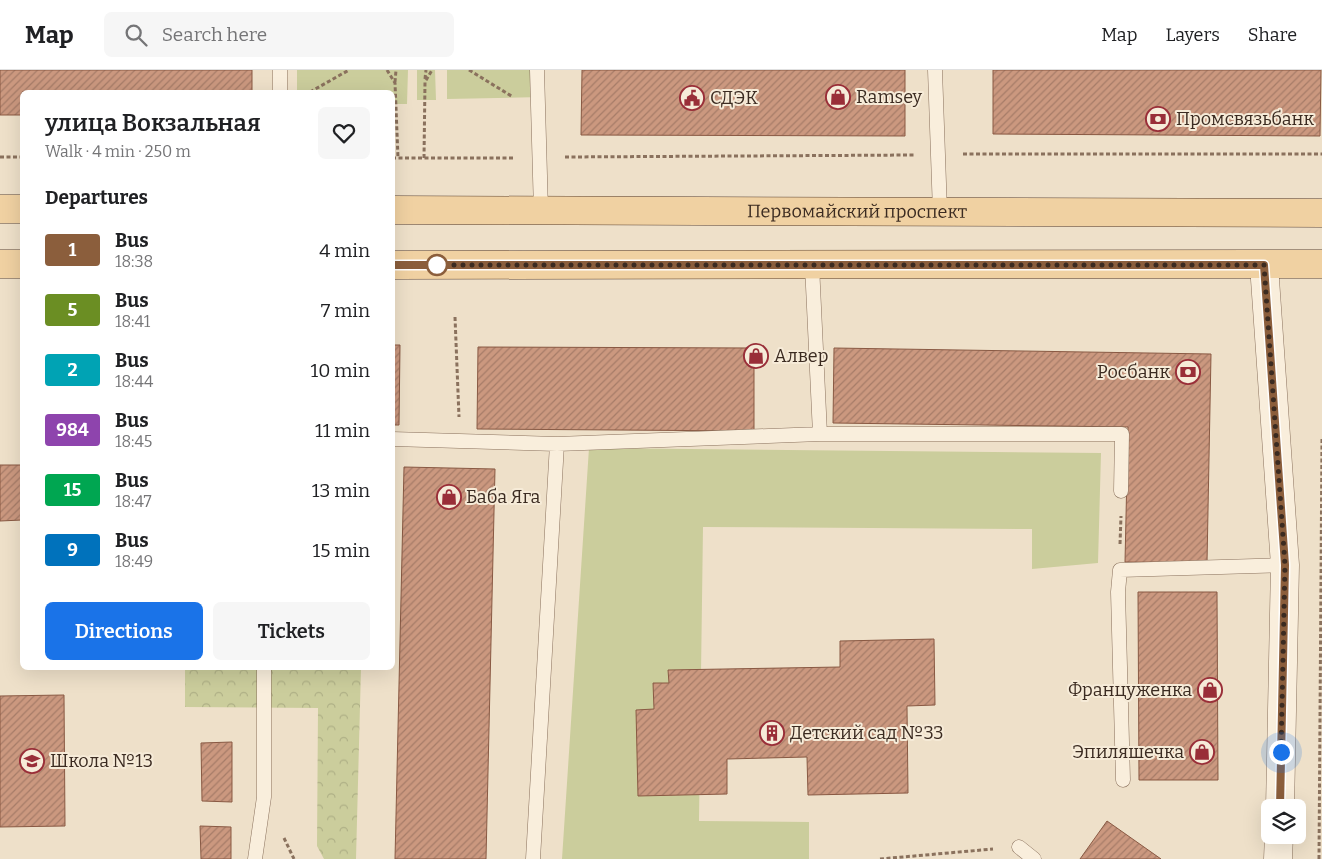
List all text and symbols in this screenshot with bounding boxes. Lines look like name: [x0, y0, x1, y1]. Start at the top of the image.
search box: [104, 12, 454, 57]
text: Map: [25, 21, 74, 49]
icon: search: [122, 21, 150, 49]
text: Search here: [162, 23, 267, 46]
text: Map: [1101, 24, 1137, 46]
text: Layers: [1165, 24, 1220, 46]
text: Share: [1248, 24, 1297, 46]
shop icon: Ramsey: [825, 84, 851, 110]
public building icon: СДЭК: [679, 85, 705, 111]
place label: Ramsey: [856, 86, 923, 108]
place label: СДЭК: [710, 87, 758, 109]
bank icon: Промсвязьбанк: [1145, 106, 1171, 132]
button: heart: [318, 107, 370, 159]
place label: Промсвязьбанк: [1176, 108, 1314, 130]
text: улица Вокзальная: [45, 109, 261, 137]
text: Walk · 4 min · 250 m: [45, 142, 191, 161]
text: Departures: [45, 186, 148, 209]
street label: Первомайский проспект: [747, 200, 967, 223]
text: Bus: [115, 229, 149, 252]
text: 1: [69, 239, 76, 261]
text: 4 min: [319, 239, 370, 262]
text: 18:38: [115, 252, 153, 271]
unlabelled marker: [426, 254, 448, 276]
text: Bus: [115, 289, 149, 312]
text: 5: [68, 299, 77, 321]
text: 7 min: [321, 299, 370, 322]
text: 18:41: [115, 312, 150, 331]
shop icon: Алвер: [743, 343, 769, 369]
place label: Алвер: [774, 345, 828, 367]
text: Bus: [115, 349, 149, 372]
text: 2: [67, 359, 78, 381]
text: 10 min: [310, 359, 370, 382]
bank icon: Росбанк: [1175, 359, 1201, 385]
place label: Росбанк: [1097, 361, 1170, 383]
text: 18:44: [115, 372, 153, 391]
text: Bus: [115, 409, 149, 432]
text: 984: [56, 419, 89, 441]
text: 11 min: [315, 419, 370, 442]
text: 18:45: [115, 432, 152, 451]
text: Bus: [115, 469, 149, 492]
text: 15: [64, 479, 81, 501]
text: 13 min: [312, 479, 370, 502]
shop icon: Баба Яга: [436, 484, 462, 510]
place label: Баба Яга: [466, 486, 540, 508]
text: 18:47: [115, 492, 152, 511]
text: Bus: [115, 529, 149, 552]
text: 9: [67, 539, 78, 561]
text: 15 min: [313, 539, 370, 562]
text: 18:49: [115, 552, 153, 571]
button: Directions: [45, 602, 203, 660]
button: Tickets: [213, 602, 370, 660]
shop icon: Француженка: [1197, 677, 1223, 703]
place label: Француженка: [1068, 679, 1192, 701]
building icon: Детский сад №33: [759, 720, 785, 746]
place label: Детский сад №33: [790, 722, 944, 744]
shop icon: Эпиляшечка: [1189, 739, 1215, 765]
your location: [1269, 740, 1294, 765]
place label: Эпиляшечка: [1072, 741, 1184, 763]
school or university icon: Школа №13: [19, 748, 45, 774]
place label: Школа №13: [50, 750, 153, 772]
map controls: [1261, 799, 1306, 844]
button: layers: [1261, 799, 1306, 844]

